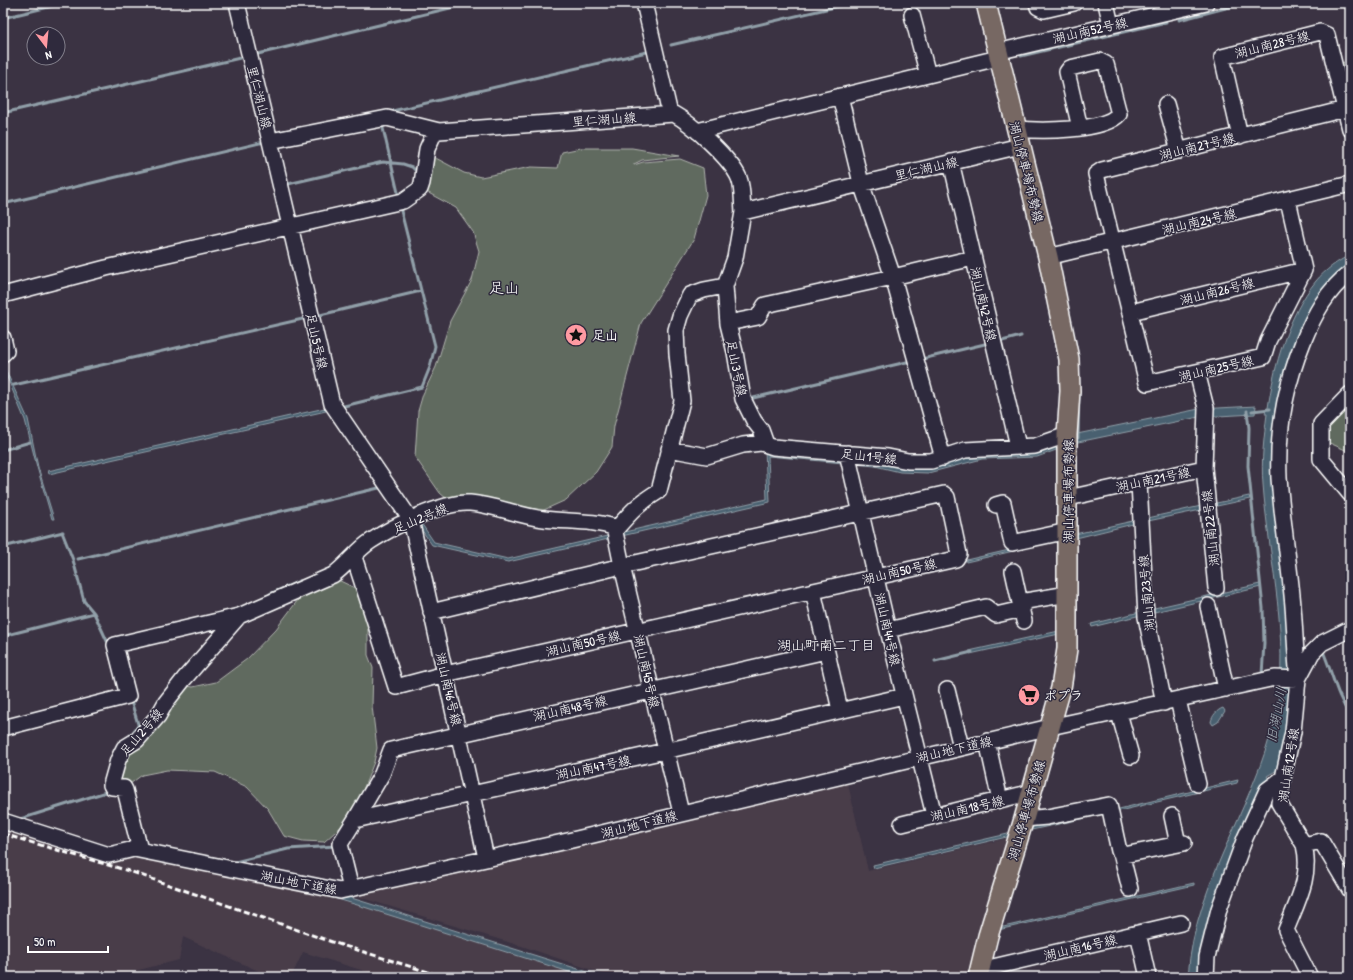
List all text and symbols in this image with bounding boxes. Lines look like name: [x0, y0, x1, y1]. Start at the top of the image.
street label: 湖山南52号線: [1051, 12, 1130, 47]
north arrow: [26, 26, 66, 66]
street label: 湖山南28号線: [1233, 26, 1312, 62]
text: N: [44, 48, 54, 63]
street label: 里仁湖山線: [243, 63, 277, 132]
street label: 里仁湖山線: [571, 108, 638, 130]
street label: 湖山停車場布勢線: [1006, 119, 1049, 226]
street label: 湖山南27号線: [1157, 128, 1238, 164]
street label: 里仁湖山線: [892, 152, 961, 184]
street label: 湖山南24号線: [1160, 203, 1239, 238]
street label: 湖山南42号線: [967, 265, 1002, 344]
street label: 湖山南26号線: [1178, 273, 1257, 309]
district label: 足山: [489, 277, 519, 298]
street label: 足山5号線: [302, 311, 332, 372]
place icon: 足山: [563, 322, 589, 348]
place label: 足山: [592, 326, 618, 344]
street label: 足山3号線: [722, 338, 752, 399]
street label: 湖山南25号線: [1177, 350, 1256, 385]
street label: 湖山停車場布勢線: [1059, 438, 1077, 543]
street label: 足山1号線: [840, 444, 899, 468]
street label: 湖山南21号線: [1114, 462, 1193, 496]
street label: 湖山南22号線: [1197, 488, 1223, 567]
street label: 足山2号線: [390, 498, 451, 538]
street label: 湖山南50号線: [860, 553, 939, 588]
street label: 湖山南23号線: [1134, 553, 1158, 632]
street label: 湖山南44号線: [871, 591, 905, 668]
street label: 湖山南50号線: [544, 625, 623, 660]
street label: 湖山南45号線: [630, 632, 664, 711]
district label: 湖山町南二丁目: [777, 635, 875, 654]
street label: 湖山南46号線: [432, 650, 466, 729]
supermarket icon: ポプラ: [1016, 682, 1042, 708]
place label: ポプラ: [1044, 686, 1083, 704]
water label: 旧湖山川: [1261, 686, 1290, 744]
street label: 湖山南48号線: [531, 691, 610, 725]
street label: 足山2号線: [115, 703, 167, 760]
street label: 湖山南12号線: [1273, 725, 1303, 804]
street label: 湖山地下道線: [914, 731, 995, 767]
street label: 湖山南47号線: [554, 750, 633, 784]
street label: 湖山停車場布勢線: [1003, 757, 1049, 862]
street label: 湖山南18号線: [928, 791, 1007, 825]
street label: 湖山地下道線: [599, 806, 680, 842]
street label: 湖山地下道線: [259, 866, 340, 898]
scale bar: [28, 928, 108, 954]
street label: 湖山南16号線: [1041, 930, 1119, 964]
text: 50 m: [34, 933, 55, 950]

